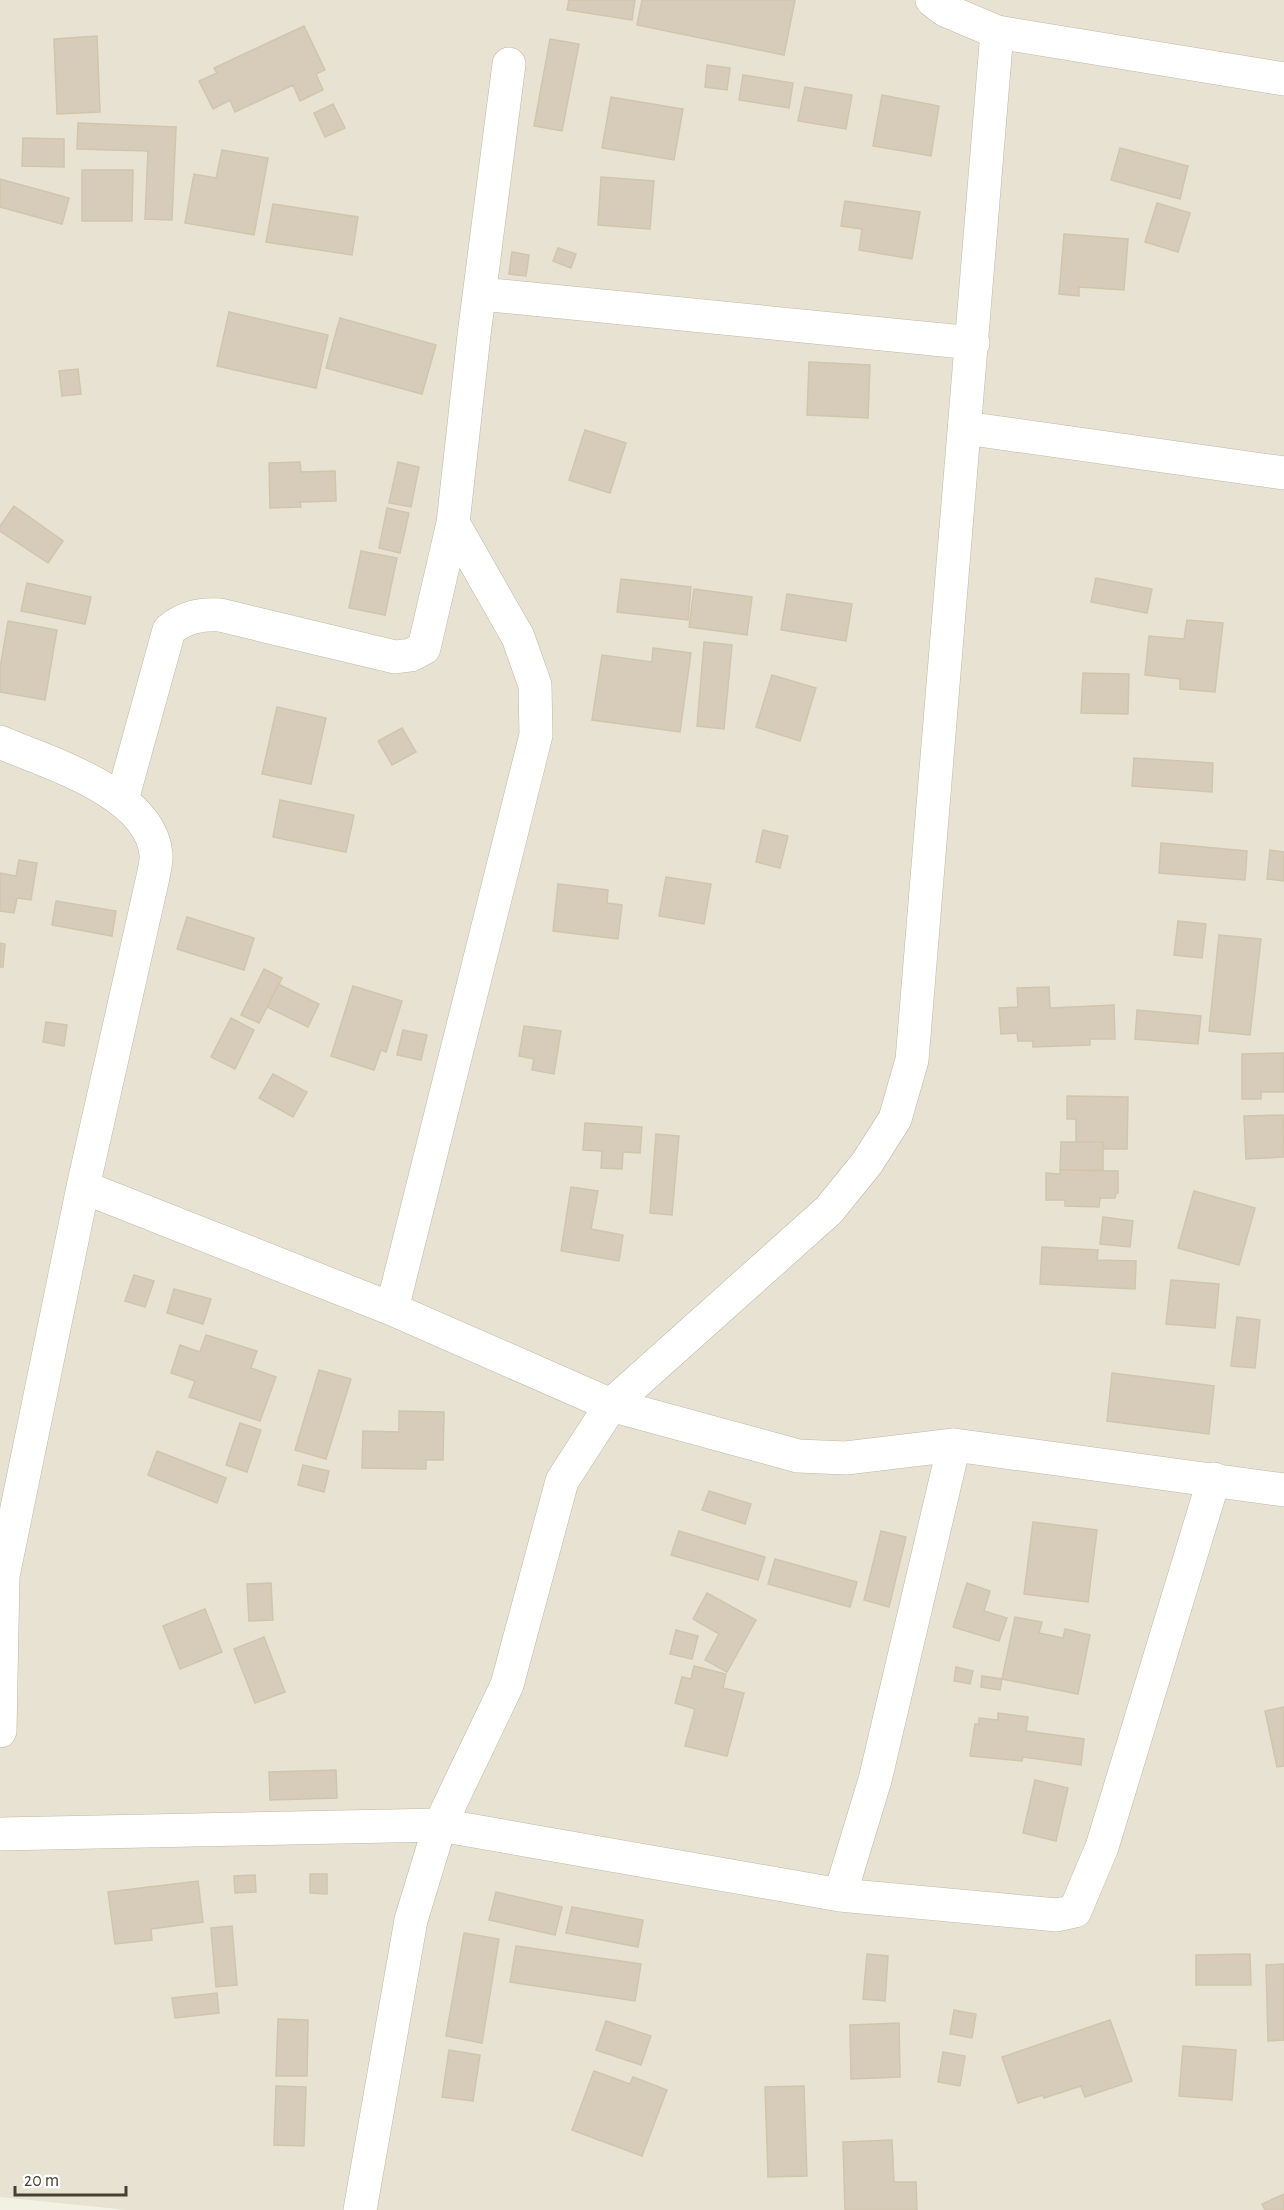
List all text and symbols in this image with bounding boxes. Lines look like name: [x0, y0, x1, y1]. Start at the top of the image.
scale bar: [15, 2159, 126, 2197]
text: 20 m: [24, 2172, 59, 2190]

